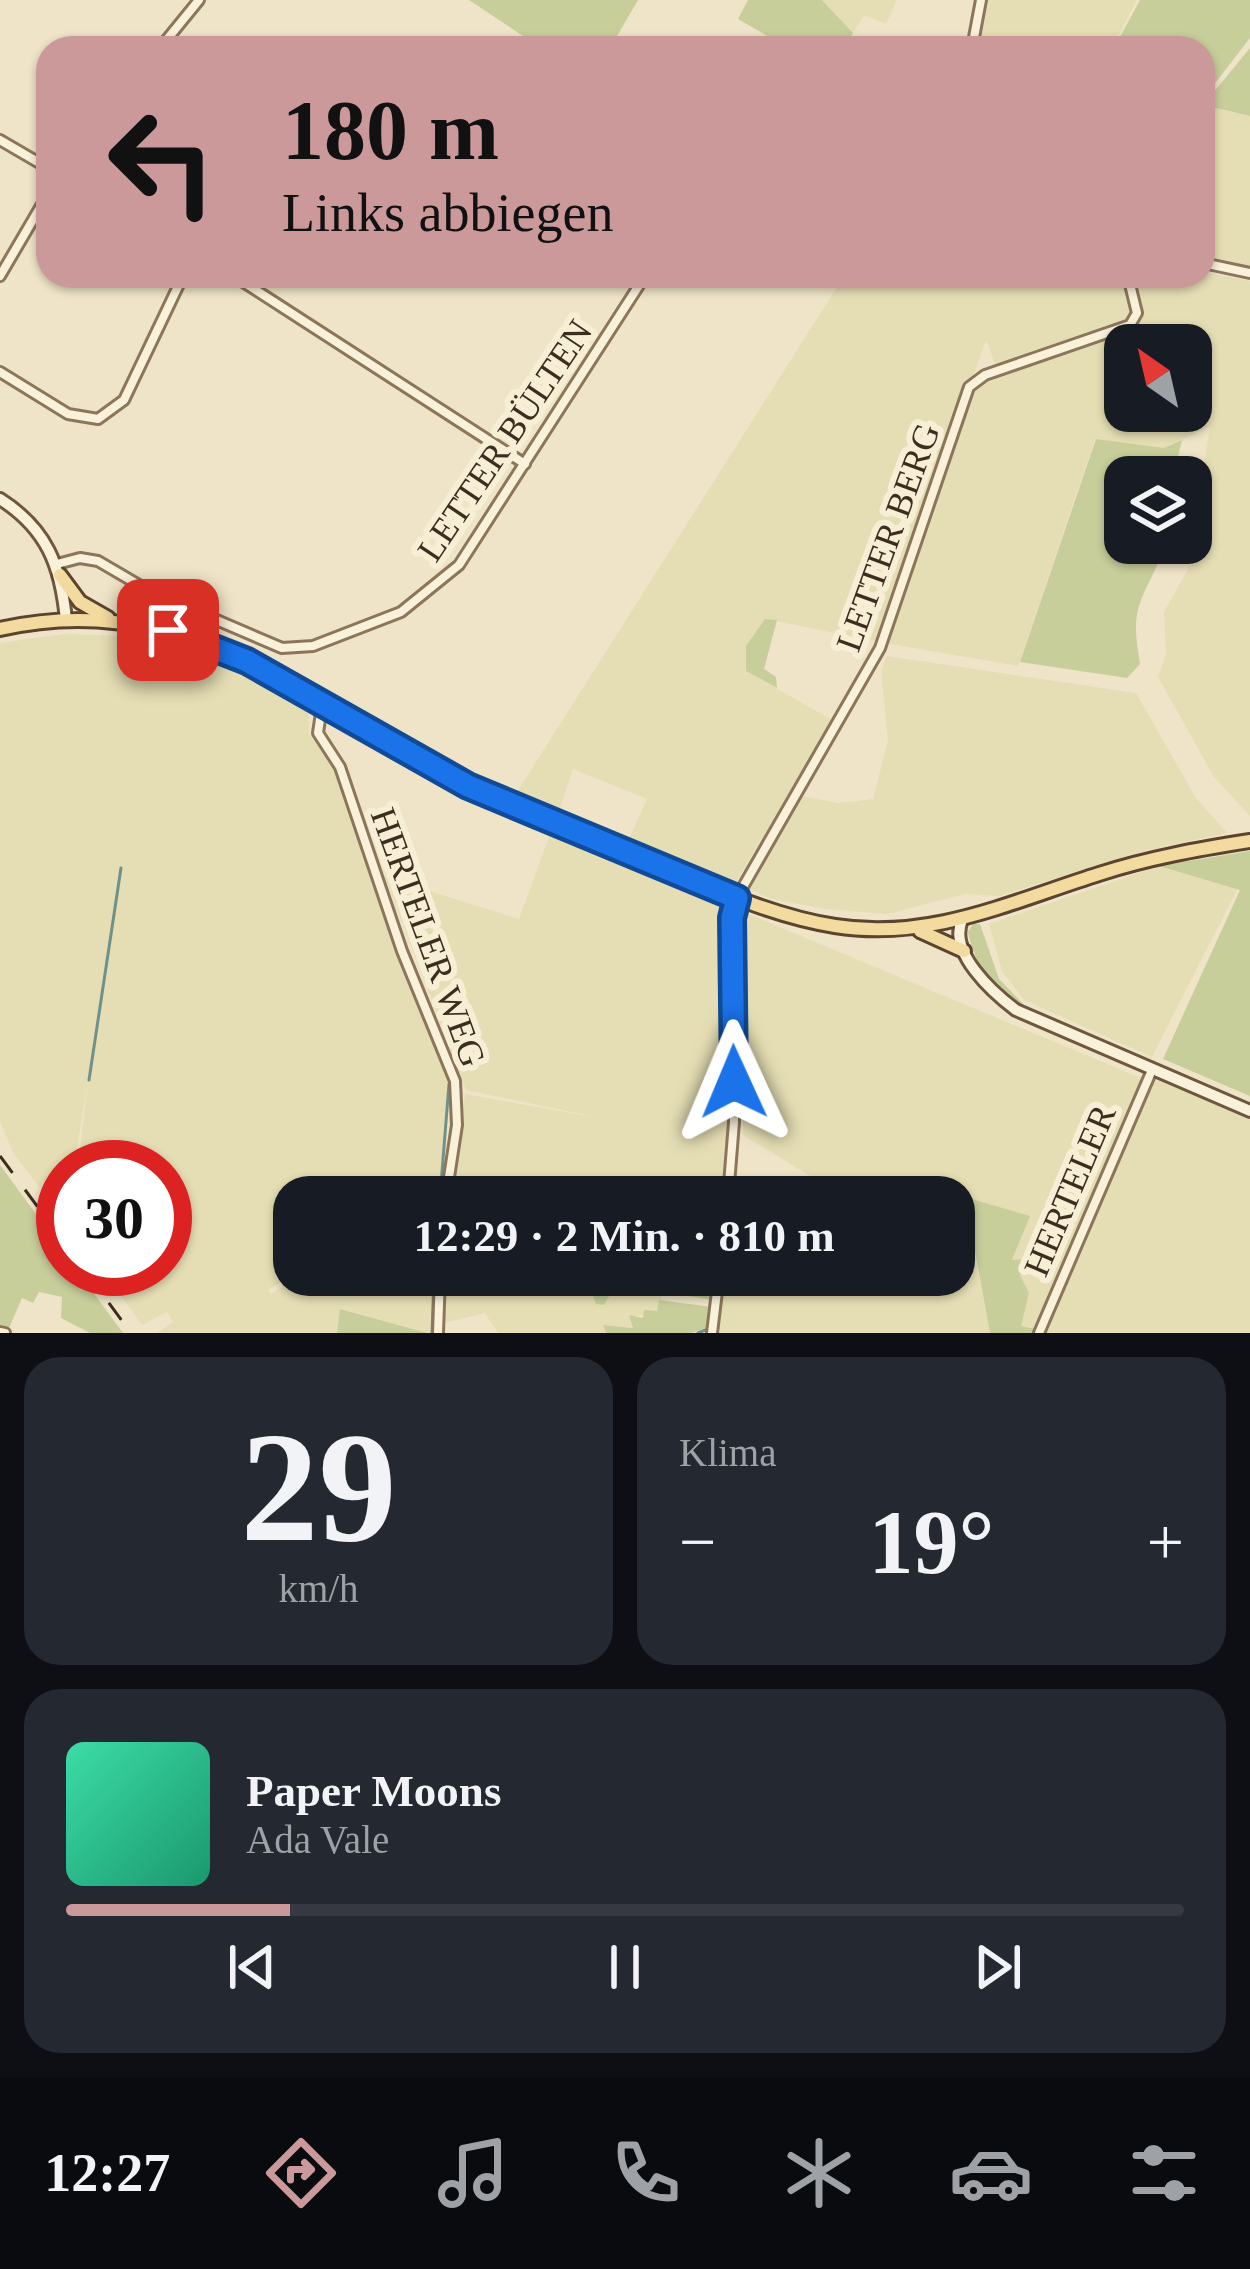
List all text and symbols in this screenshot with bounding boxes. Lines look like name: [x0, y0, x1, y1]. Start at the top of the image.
icon: left: [84, 84, 240, 240]
text: 180 m: [282, 84, 499, 177]
text: Links abbiegen: [282, 183, 613, 243]
street label: LETTER BÜLTEN: [410, 313, 600, 568]
north arrow: [1104, 324, 1212, 432]
map controls: [1104, 324, 1212, 564]
street label: LETTER BERG: [828, 418, 948, 656]
button: layers: [1104, 456, 1212, 564]
pin: [117, 579, 219, 681]
icon: arrive: [135, 597, 201, 663]
street label: HERTELER WEG: [363, 803, 493, 1072]
position arrow: [671, 1019, 797, 1145]
street label: HERTELER: [1016, 1099, 1124, 1282]
speed limit sign: 30: [36, 1140, 192, 1296]
text: 12:29 · 2 Min. · 810 m: [413, 1211, 835, 1261]
text: 29: [241, 1401, 397, 1574]
text: Klima: [679, 1431, 776, 1474]
text: 19°: [869, 1493, 995, 1592]
text: −: [679, 1505, 716, 1578]
text: +: [1147, 1505, 1184, 1578]
text: km/h: [278, 1567, 359, 1610]
text: Paper Moons: [246, 1766, 501, 1816]
text: Ada Vale: [246, 1818, 389, 1861]
icon: previous: [219, 1934, 285, 2000]
icon: pause: [592, 1934, 658, 2000]
icon: next: [965, 1934, 1031, 2000]
icon: directions: [259, 2131, 343, 2215]
icon: music: [431, 2131, 515, 2215]
icon: phone: [604, 2131, 688, 2215]
icon: climate: [777, 2131, 861, 2215]
icon: car: [949, 2131, 1033, 2215]
icon: filters: [1122, 2131, 1206, 2215]
text: 12:27: [44, 2143, 170, 2203]

